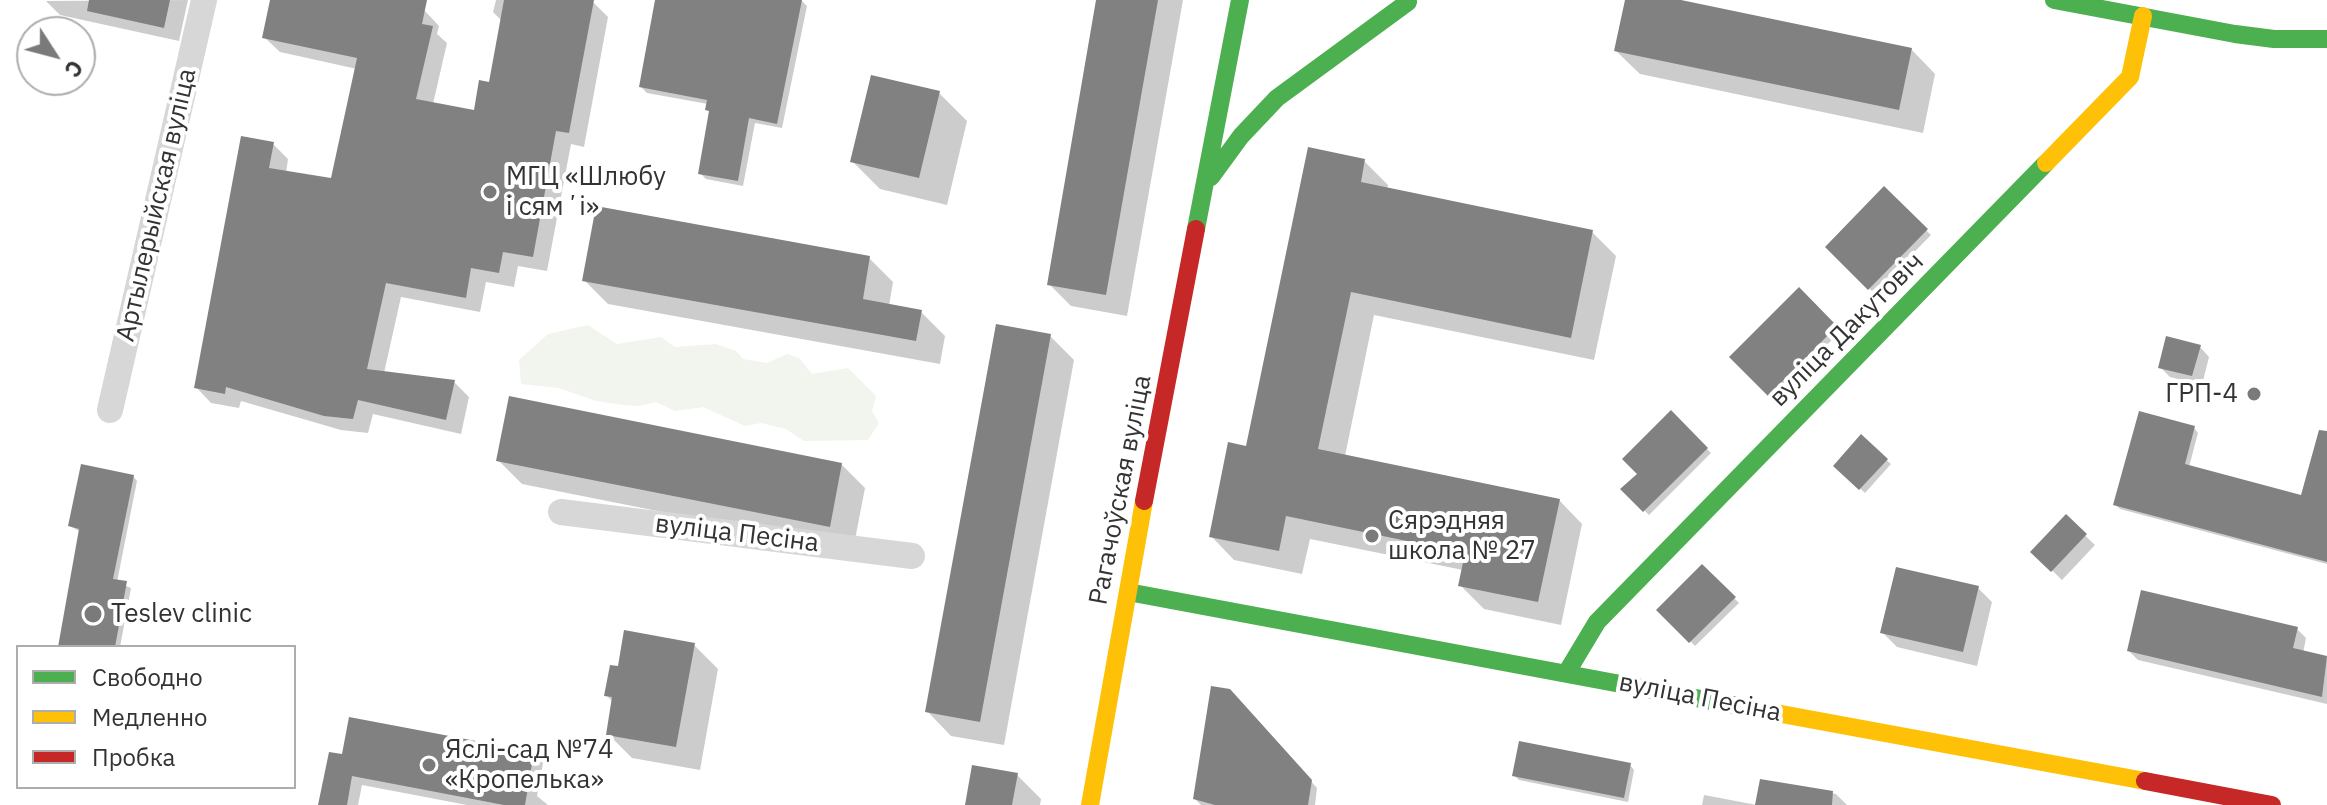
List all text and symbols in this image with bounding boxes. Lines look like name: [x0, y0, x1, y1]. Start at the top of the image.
north arrow: [16, 16, 96, 96]
text: С: [58, 55, 90, 84]
street label: Артылерыйская вуліца: [110, 65, 204, 345]
place label: МГЦ «Шлюбу і сямʼі»: [506, 161, 666, 222]
marker: МГЦ «Шлюбу і сямʼі»: [481, 183, 499, 201]
street label: вуліца Дакутовіч: [1763, 246, 1931, 414]
street label: Рагачоўская вуліца: [1083, 372, 1159, 608]
place label: ГРП-4: [2165, 378, 2238, 410]
marker: ГРП-4: [2245, 385, 2263, 403]
place label: Сярэдняя школа № 27: [1388, 505, 1536, 566]
street label: вуліца Песіна: [653, 508, 821, 560]
marker: Сярэдняя школа № 27: [1363, 527, 1381, 545]
place label: Teslev clinic: [111, 598, 252, 630]
marker: Teslev clinic: [82, 603, 104, 625]
legend: [16, 645, 296, 789]
text: Свободно: [92, 661, 203, 693]
street label: вуліца Песіна: [1616, 667, 1784, 729]
text: Медленно: [92, 701, 208, 733]
place label: Яслі-сад №74 «Кропелька»: [445, 734, 614, 796]
text: Пробка: [92, 741, 175, 773]
marker: Яслі-сад №74 «Кропелька»: [420, 756, 438, 774]

